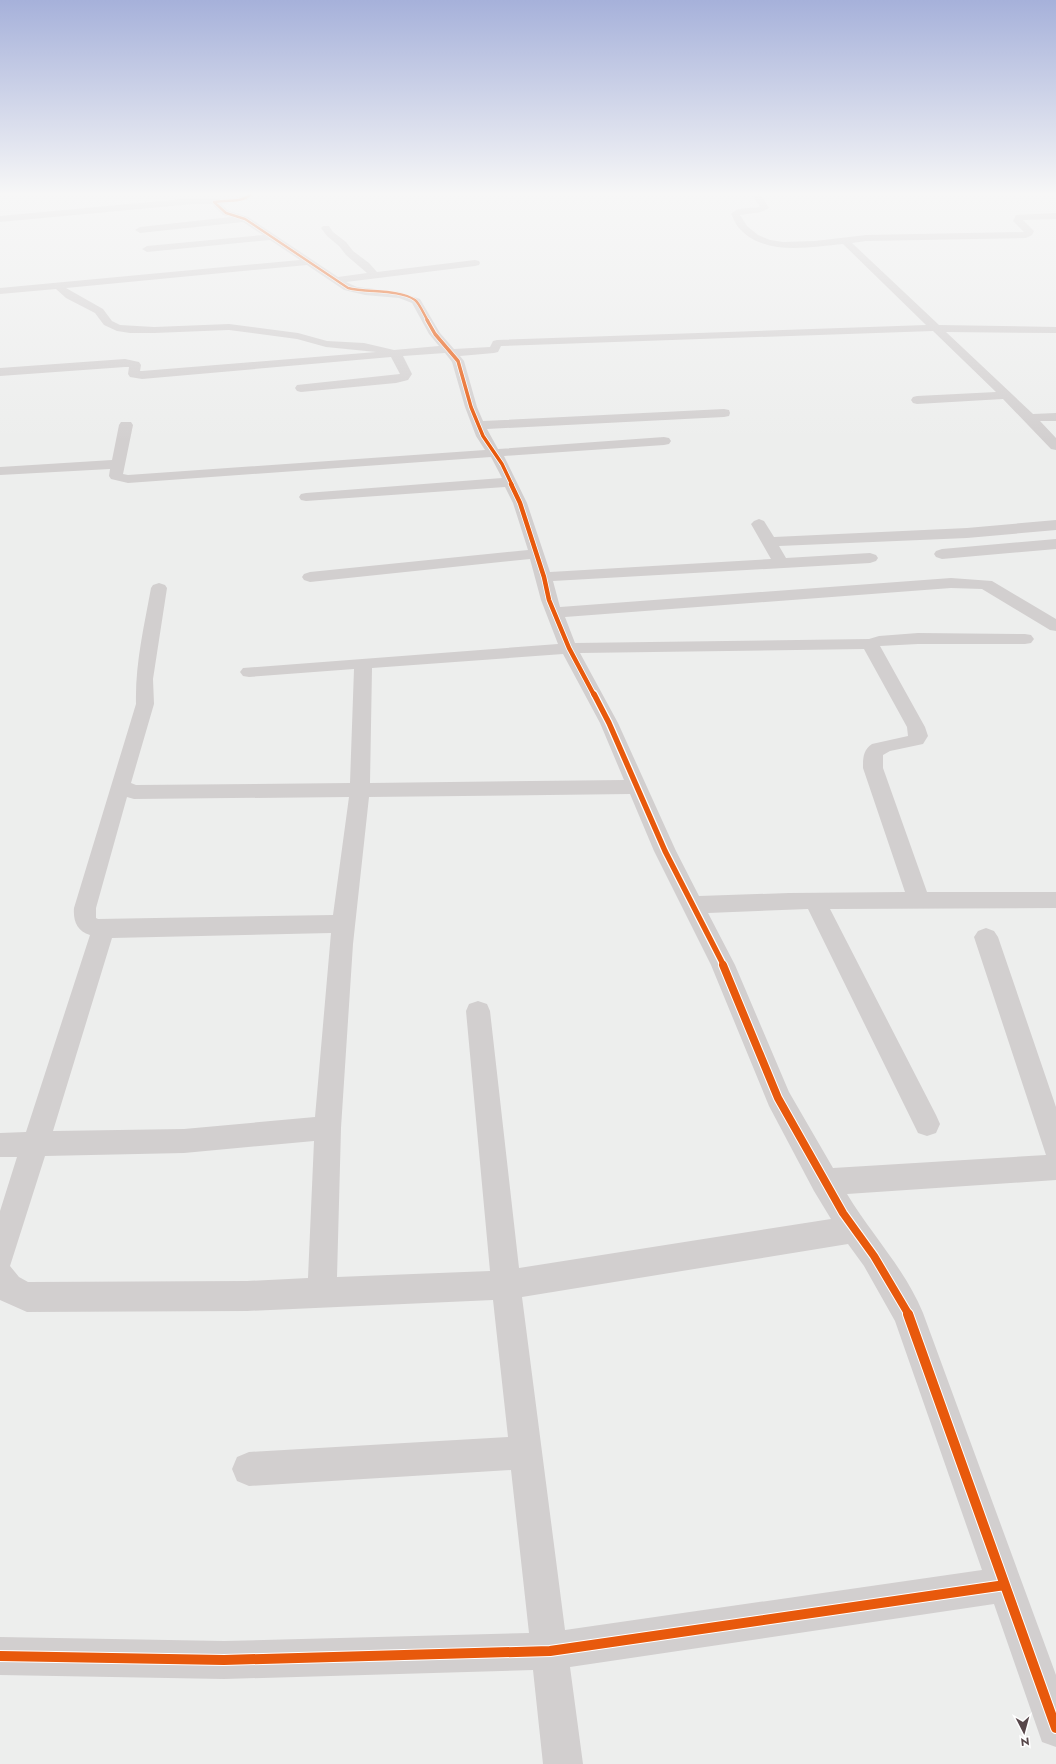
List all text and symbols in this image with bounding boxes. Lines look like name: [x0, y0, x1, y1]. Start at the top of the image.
north arrow: [1004, 1712, 1044, 1752]
text: N: [1020, 1734, 1030, 1750]

